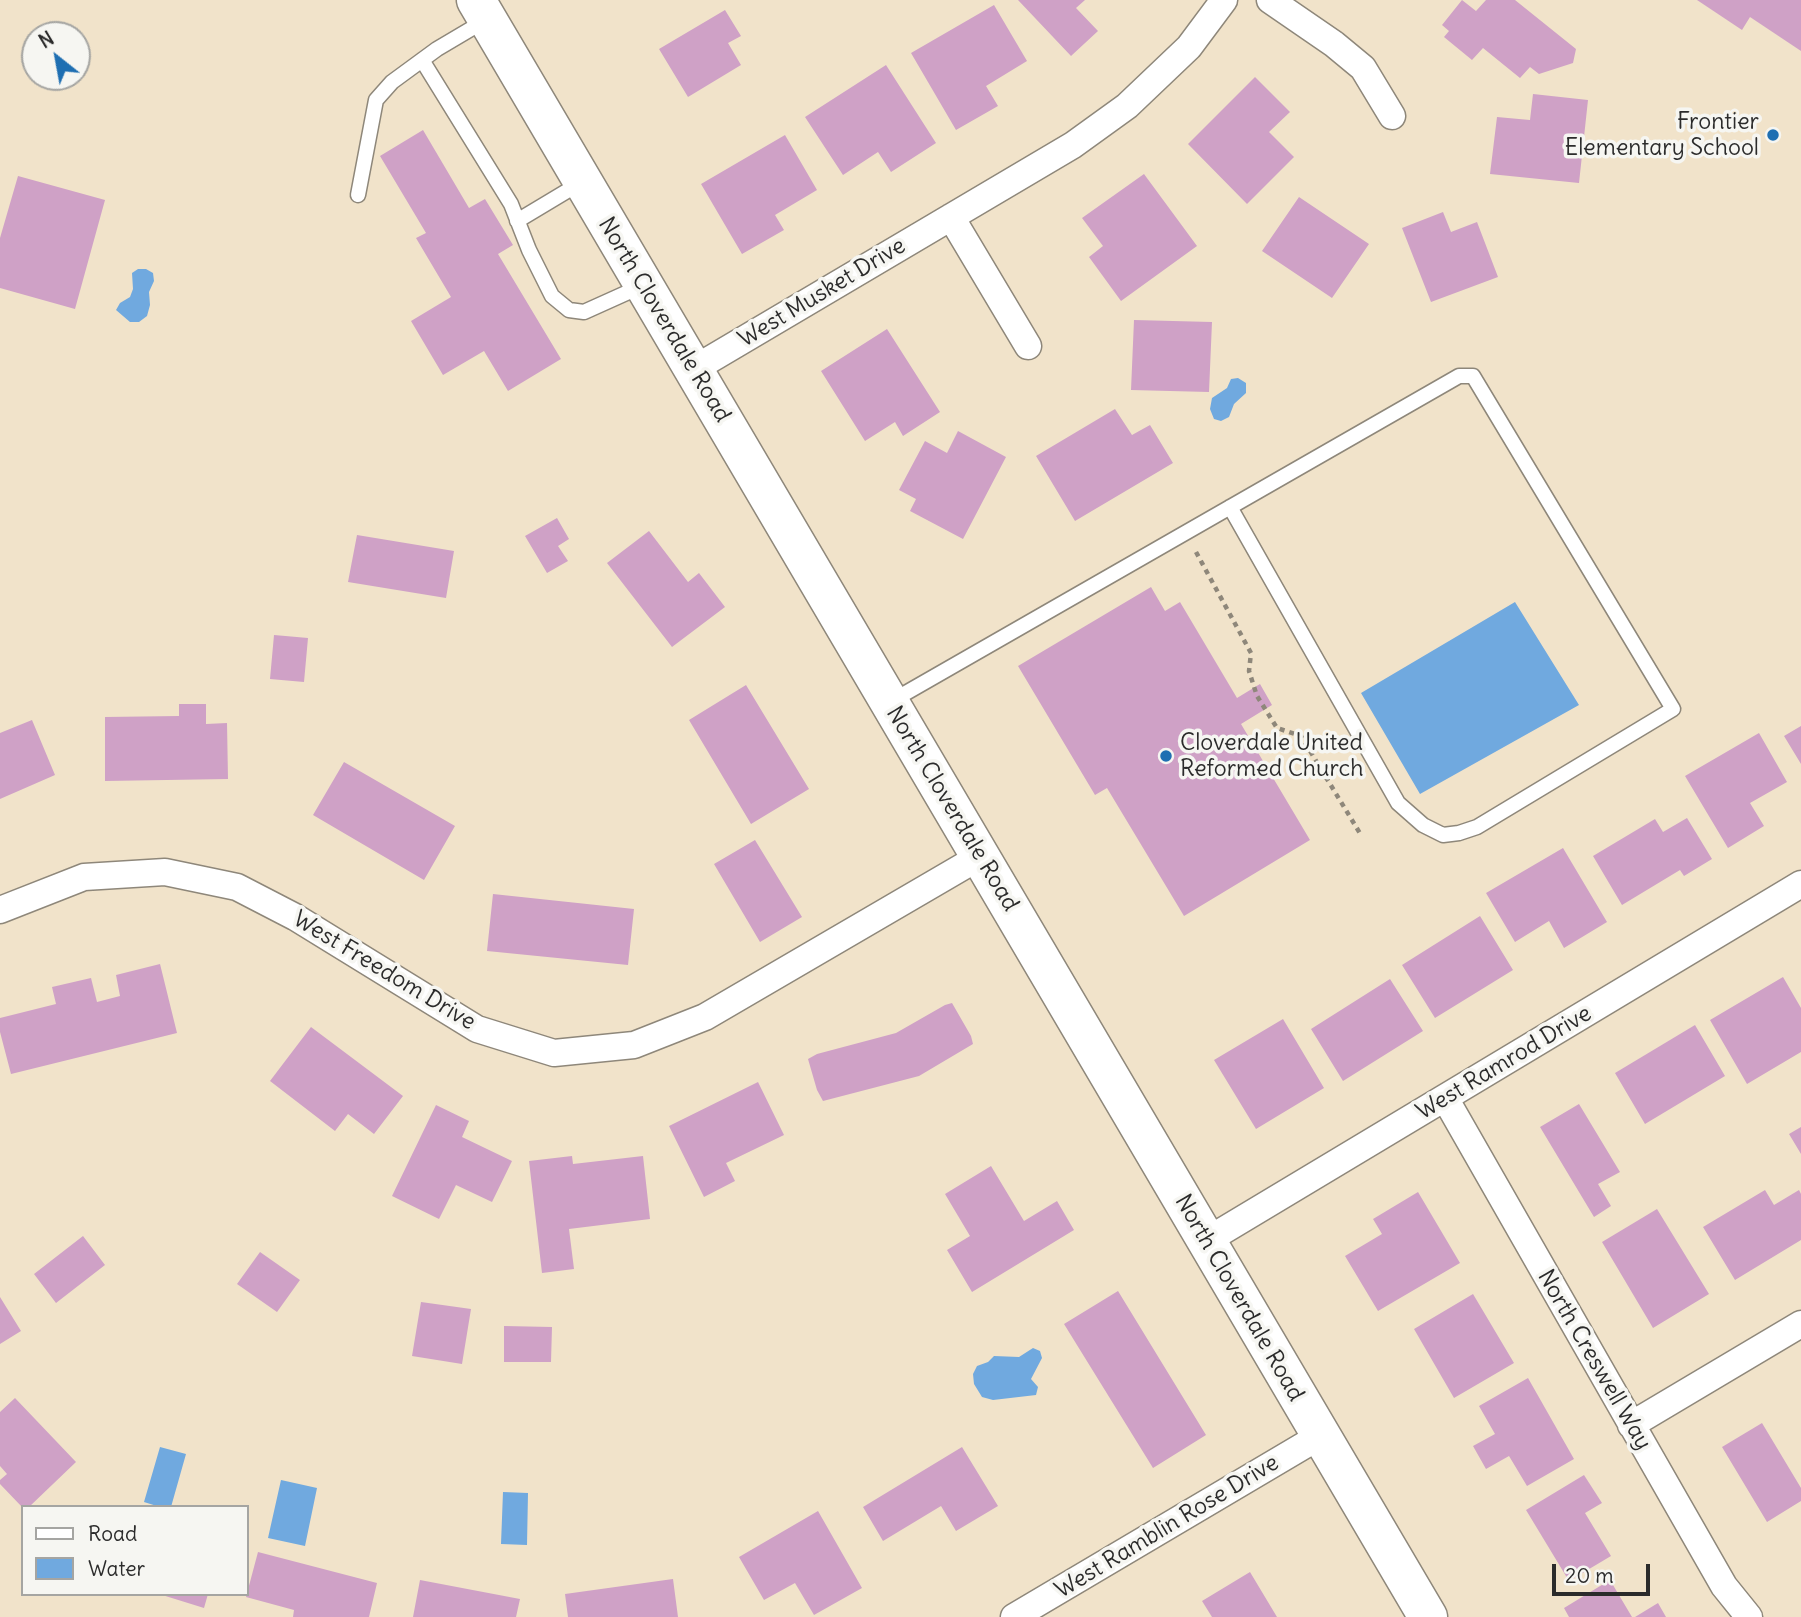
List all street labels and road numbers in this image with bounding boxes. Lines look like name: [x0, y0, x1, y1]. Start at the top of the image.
street label: North Cloverdale Road: [592, 213, 736, 427]
street label: West Musket Drive: [733, 232, 911, 354]
street label: North Cloverdale Road: [880, 702, 1024, 916]
street label: West Freedom Drive: [288, 906, 480, 1036]
street label: West Ramrod Drive: [1411, 1000, 1597, 1126]
street label: North Cloverdale Road: [1169, 1190, 1309, 1406]
street label: North Creswell Way: [1531, 1265, 1657, 1455]
street label: West Ramblin Rose Drive: [1050, 1449, 1284, 1605]

